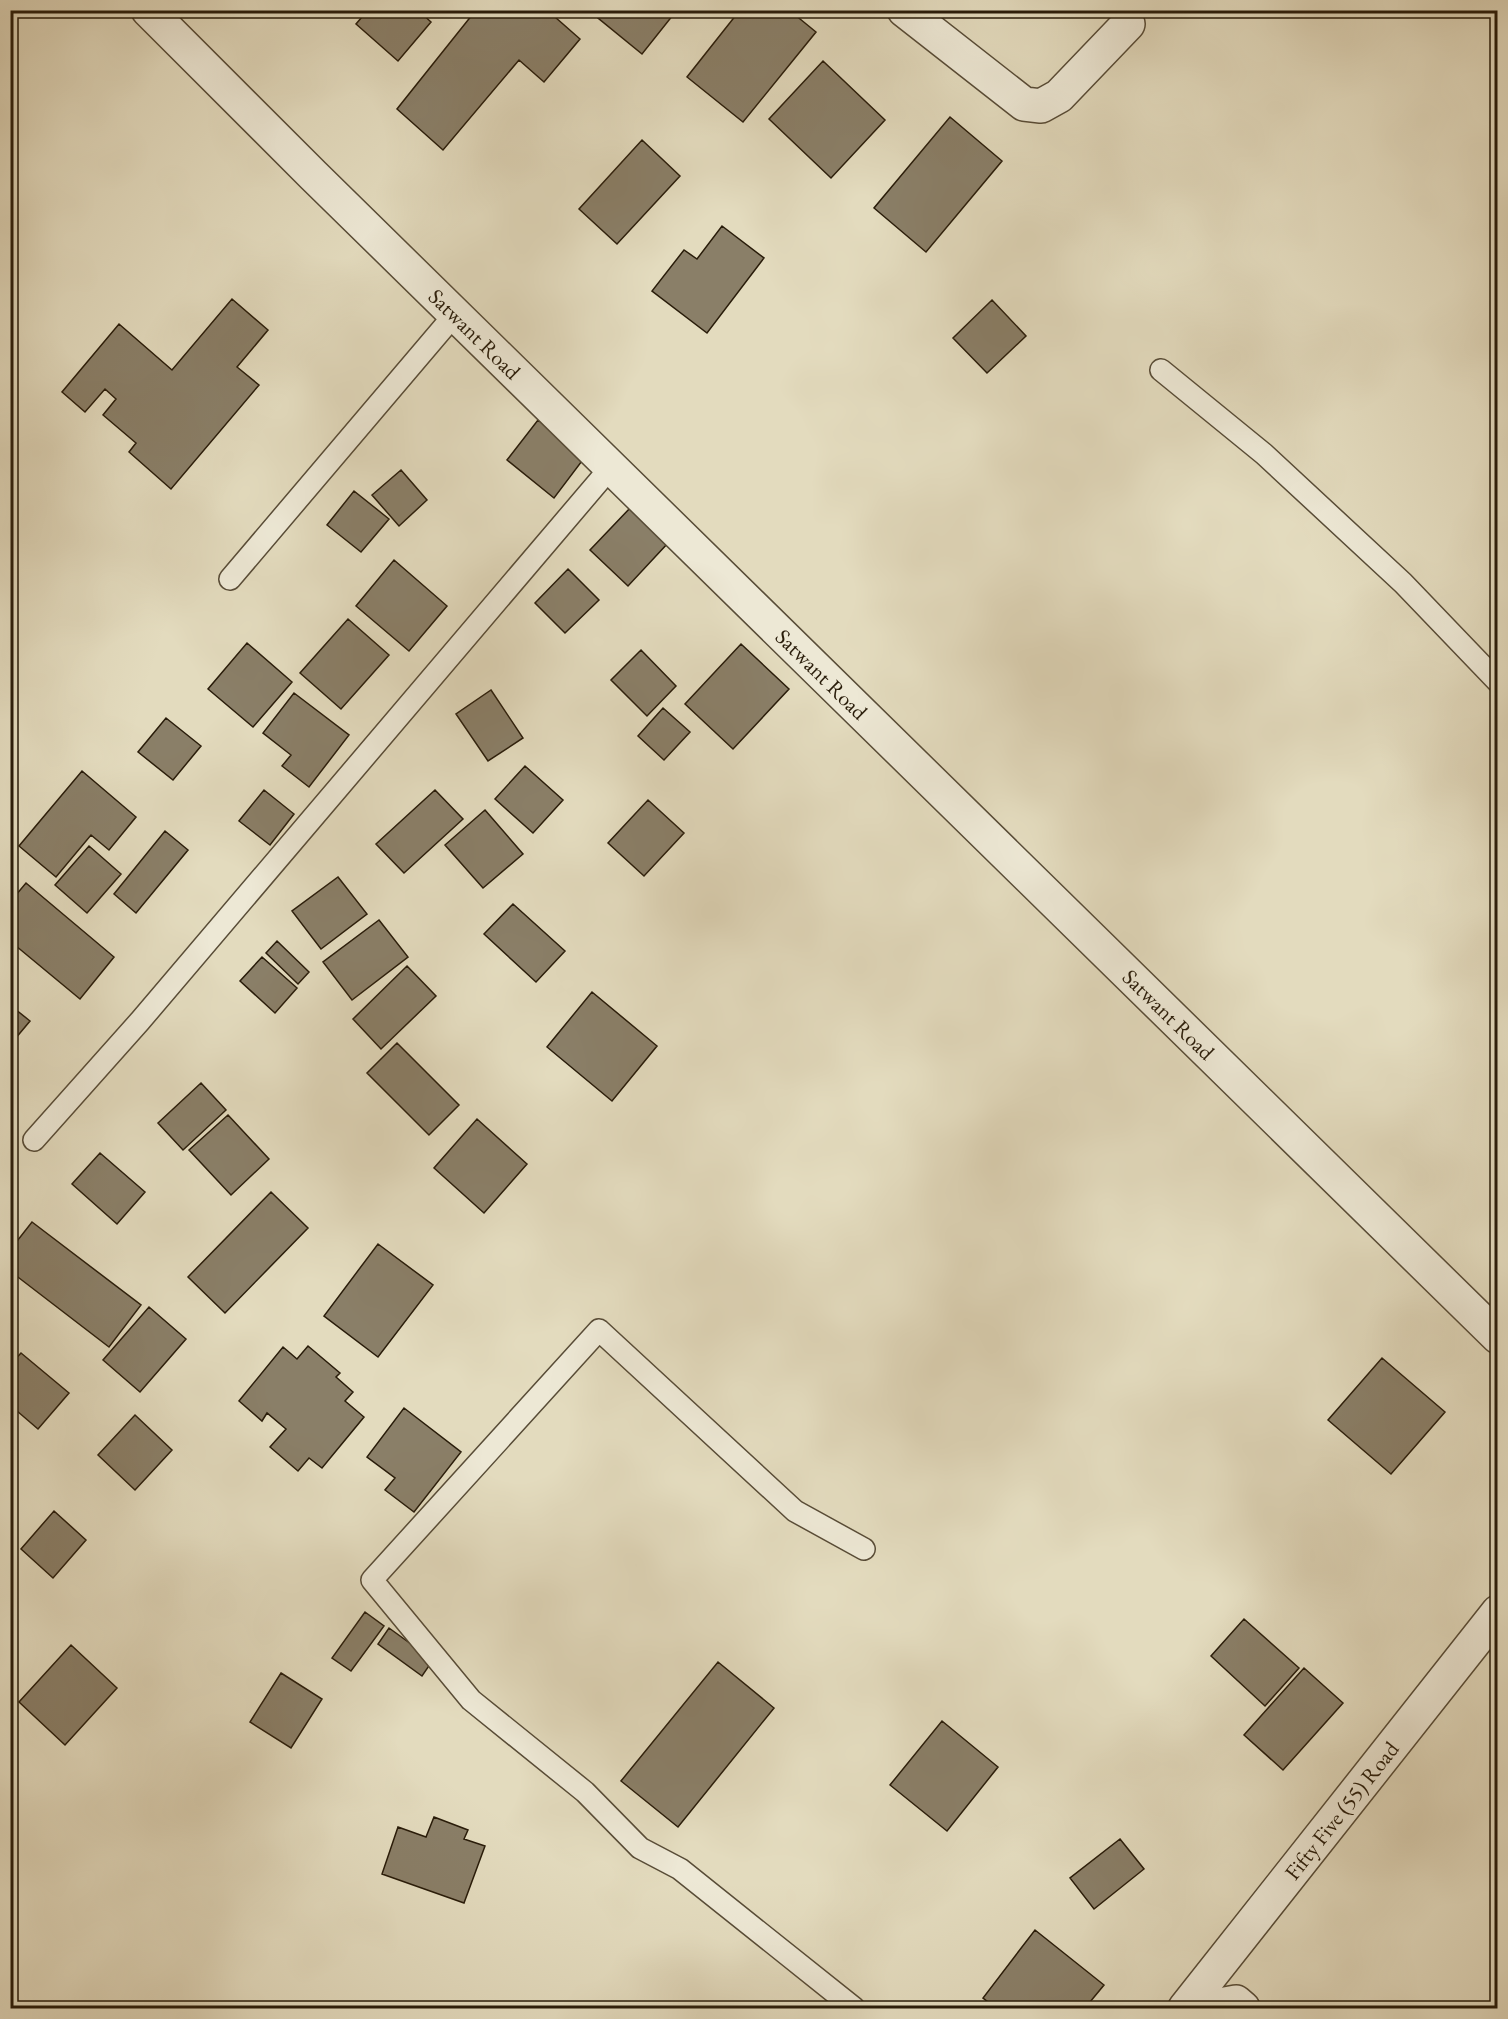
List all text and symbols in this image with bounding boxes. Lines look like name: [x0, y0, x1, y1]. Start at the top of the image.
street label: Satwant Road: [422, 282, 528, 386]
street label: Satwant Road: [769, 622, 875, 726]
street label: Satwant Road: [1116, 962, 1222, 1067]
street label: Fifty Five (55) Road: [1278, 1734, 1406, 1886]

